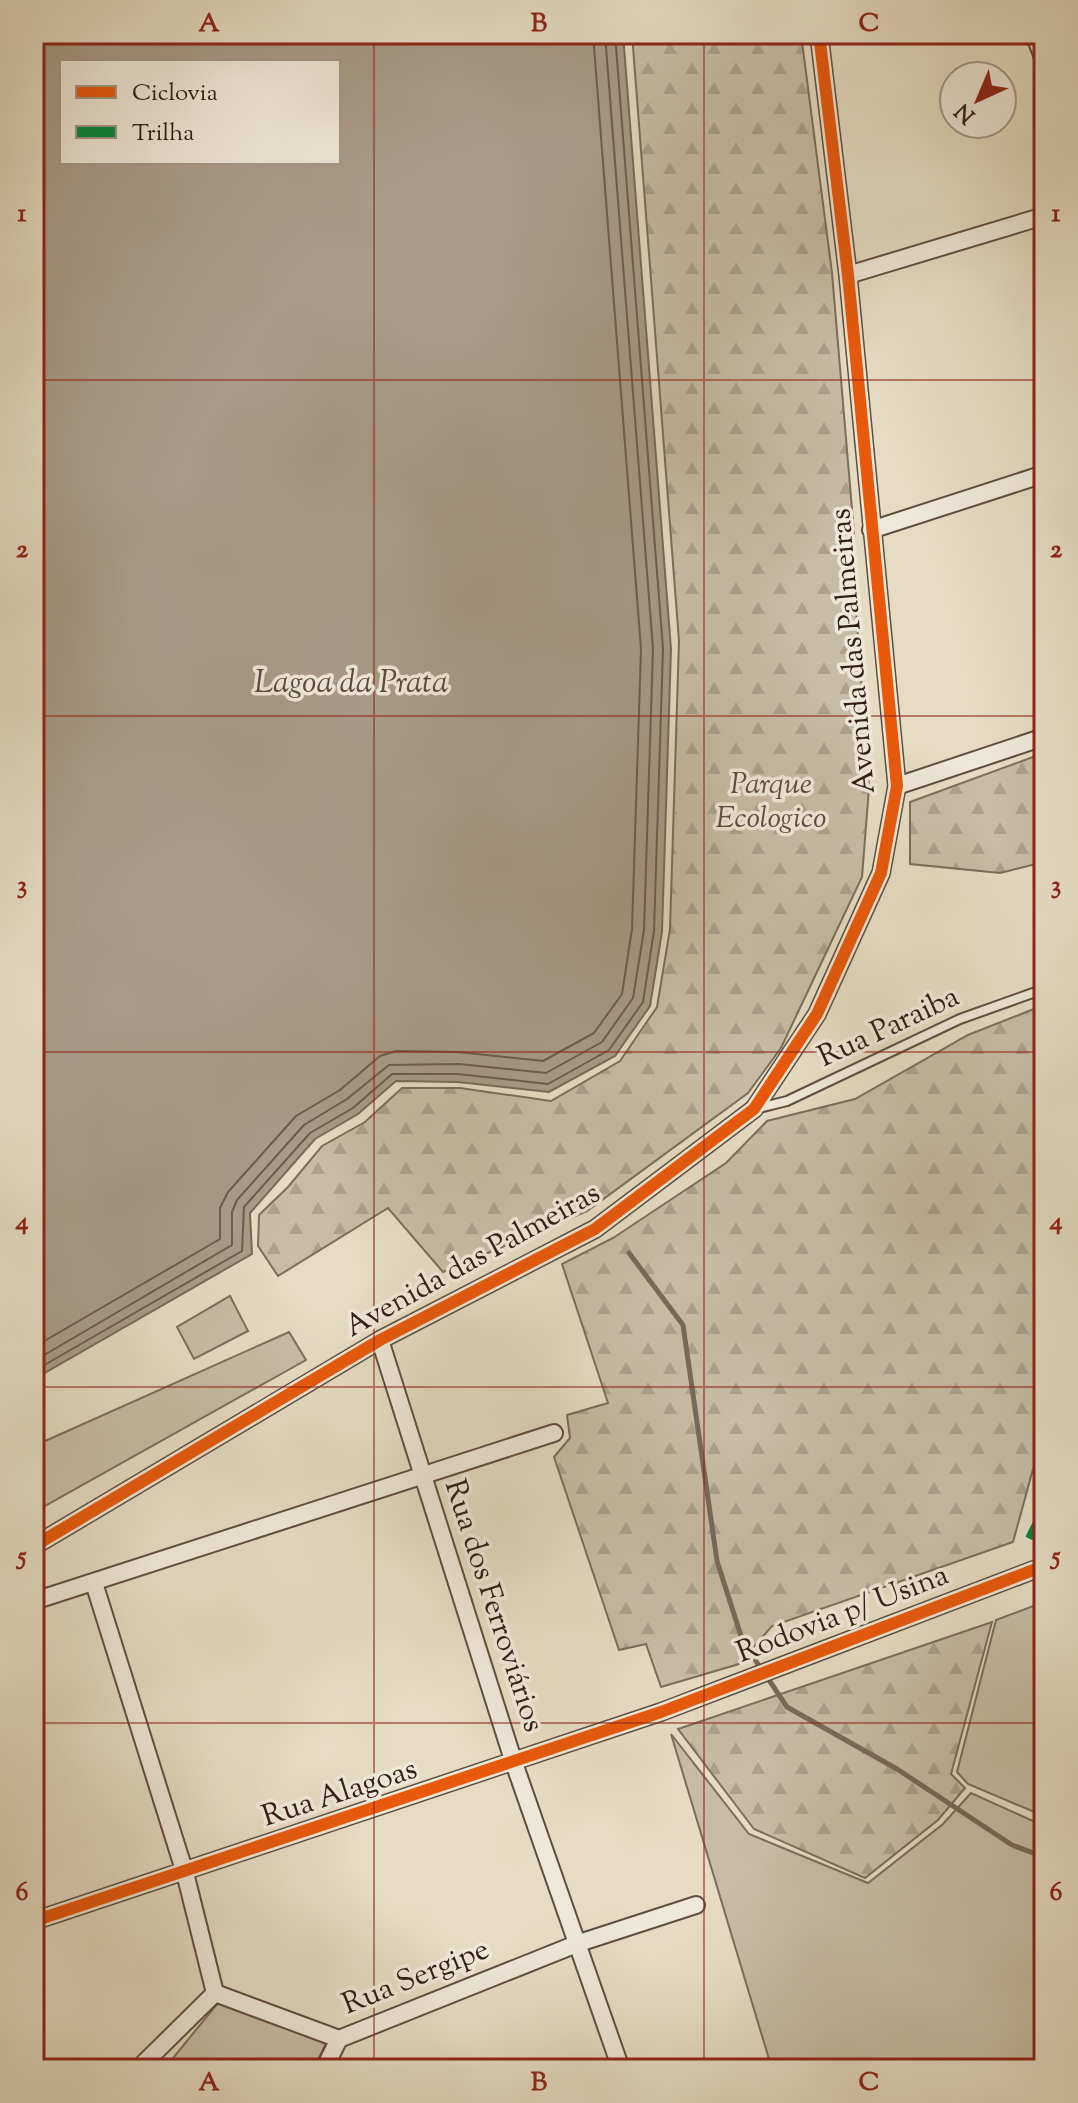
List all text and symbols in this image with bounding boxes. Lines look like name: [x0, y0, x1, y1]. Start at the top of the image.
text: A: [198, 6, 220, 43]
text: B: [531, 6, 548, 43]
text: C: [859, 6, 879, 43]
legend: [60, 60, 340, 164]
north arrow: [938, 60, 1018, 140]
text: Ciclovia: [132, 77, 218, 111]
text: N: [948, 94, 984, 130]
text: Trilha: [132, 117, 194, 151]
text: 1: [18, 196, 27, 233]
text: 1: [1052, 196, 1061, 233]
street label: Avenida das Palmeiras: [820, 507, 888, 795]
text: 2: [16, 532, 29, 569]
text: 2: [1050, 532, 1063, 569]
water label: Lagoa da Prata: [254, 661, 448, 707]
park label: Parque Ecologico: [716, 764, 826, 841]
text: 3: [17, 868, 27, 905]
text: 3: [1051, 868, 1061, 905]
street label: Rua Paraiba: [811, 976, 967, 1080]
street label: Avenida das Palmeiras: [337, 1173, 609, 1349]
text: 4: [14, 1204, 29, 1241]
text: 4: [1048, 1204, 1063, 1241]
street label: Rua dos Ferroviários: [432, 1474, 554, 1738]
text: 5: [16, 1539, 27, 1576]
text: 5: [1050, 1539, 1061, 1576]
street label: Rodovia p/ Usina: [731, 1555, 955, 1675]
street label: Rua Alagoas: [257, 1749, 423, 1839]
text: 6: [16, 1875, 29, 1912]
text: 6: [1050, 1875, 1063, 1912]
street label: Rua Sergipe: [336, 1929, 496, 2027]
text: A: [198, 2065, 220, 2102]
text: B: [531, 2065, 548, 2102]
text: C: [859, 2065, 879, 2102]

